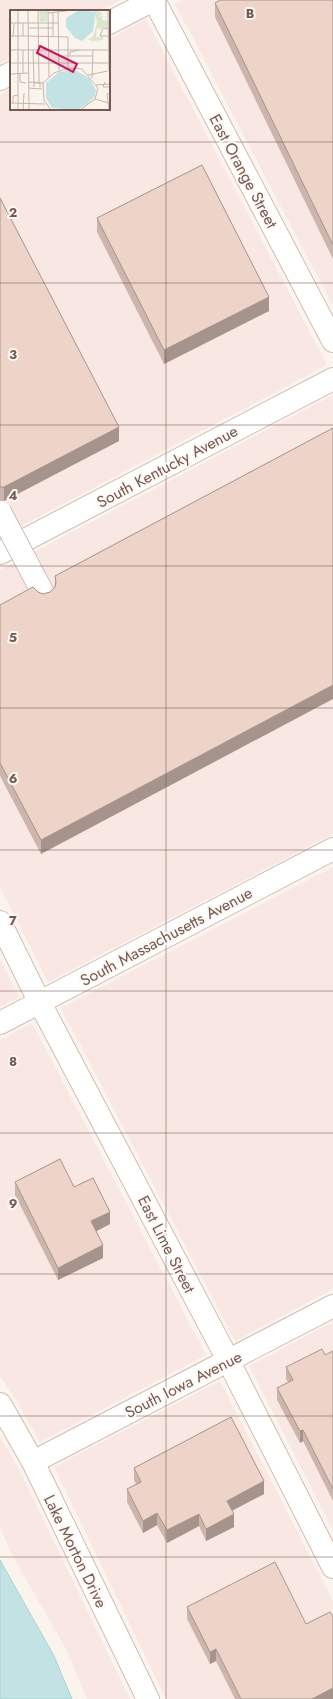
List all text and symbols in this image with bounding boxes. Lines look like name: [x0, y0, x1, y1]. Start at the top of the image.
text: B: [246, 4, 255, 23]
inset map: [10, 10, 110, 110]
street label: East Orange Street: [204, 110, 283, 232]
text: 2: [9, 203, 17, 222]
text: 3: [9, 345, 17, 364]
street label: South Kentucky Avenue: [93, 419, 242, 513]
text: 4: [8, 486, 18, 505]
text: 5: [9, 628, 17, 647]
text: 6: [9, 769, 18, 788]
street label: South Massachusetts Avenue: [76, 881, 256, 992]
text: 7: [9, 911, 17, 930]
text: 8: [9, 1052, 17, 1071]
street label: East Lime Street: [132, 1191, 201, 1297]
text: 9: [9, 1194, 18, 1213]
street label: South Iowa Avenue: [121, 1345, 246, 1424]
street label: Lake Morton Drive: [38, 1491, 113, 1612]

